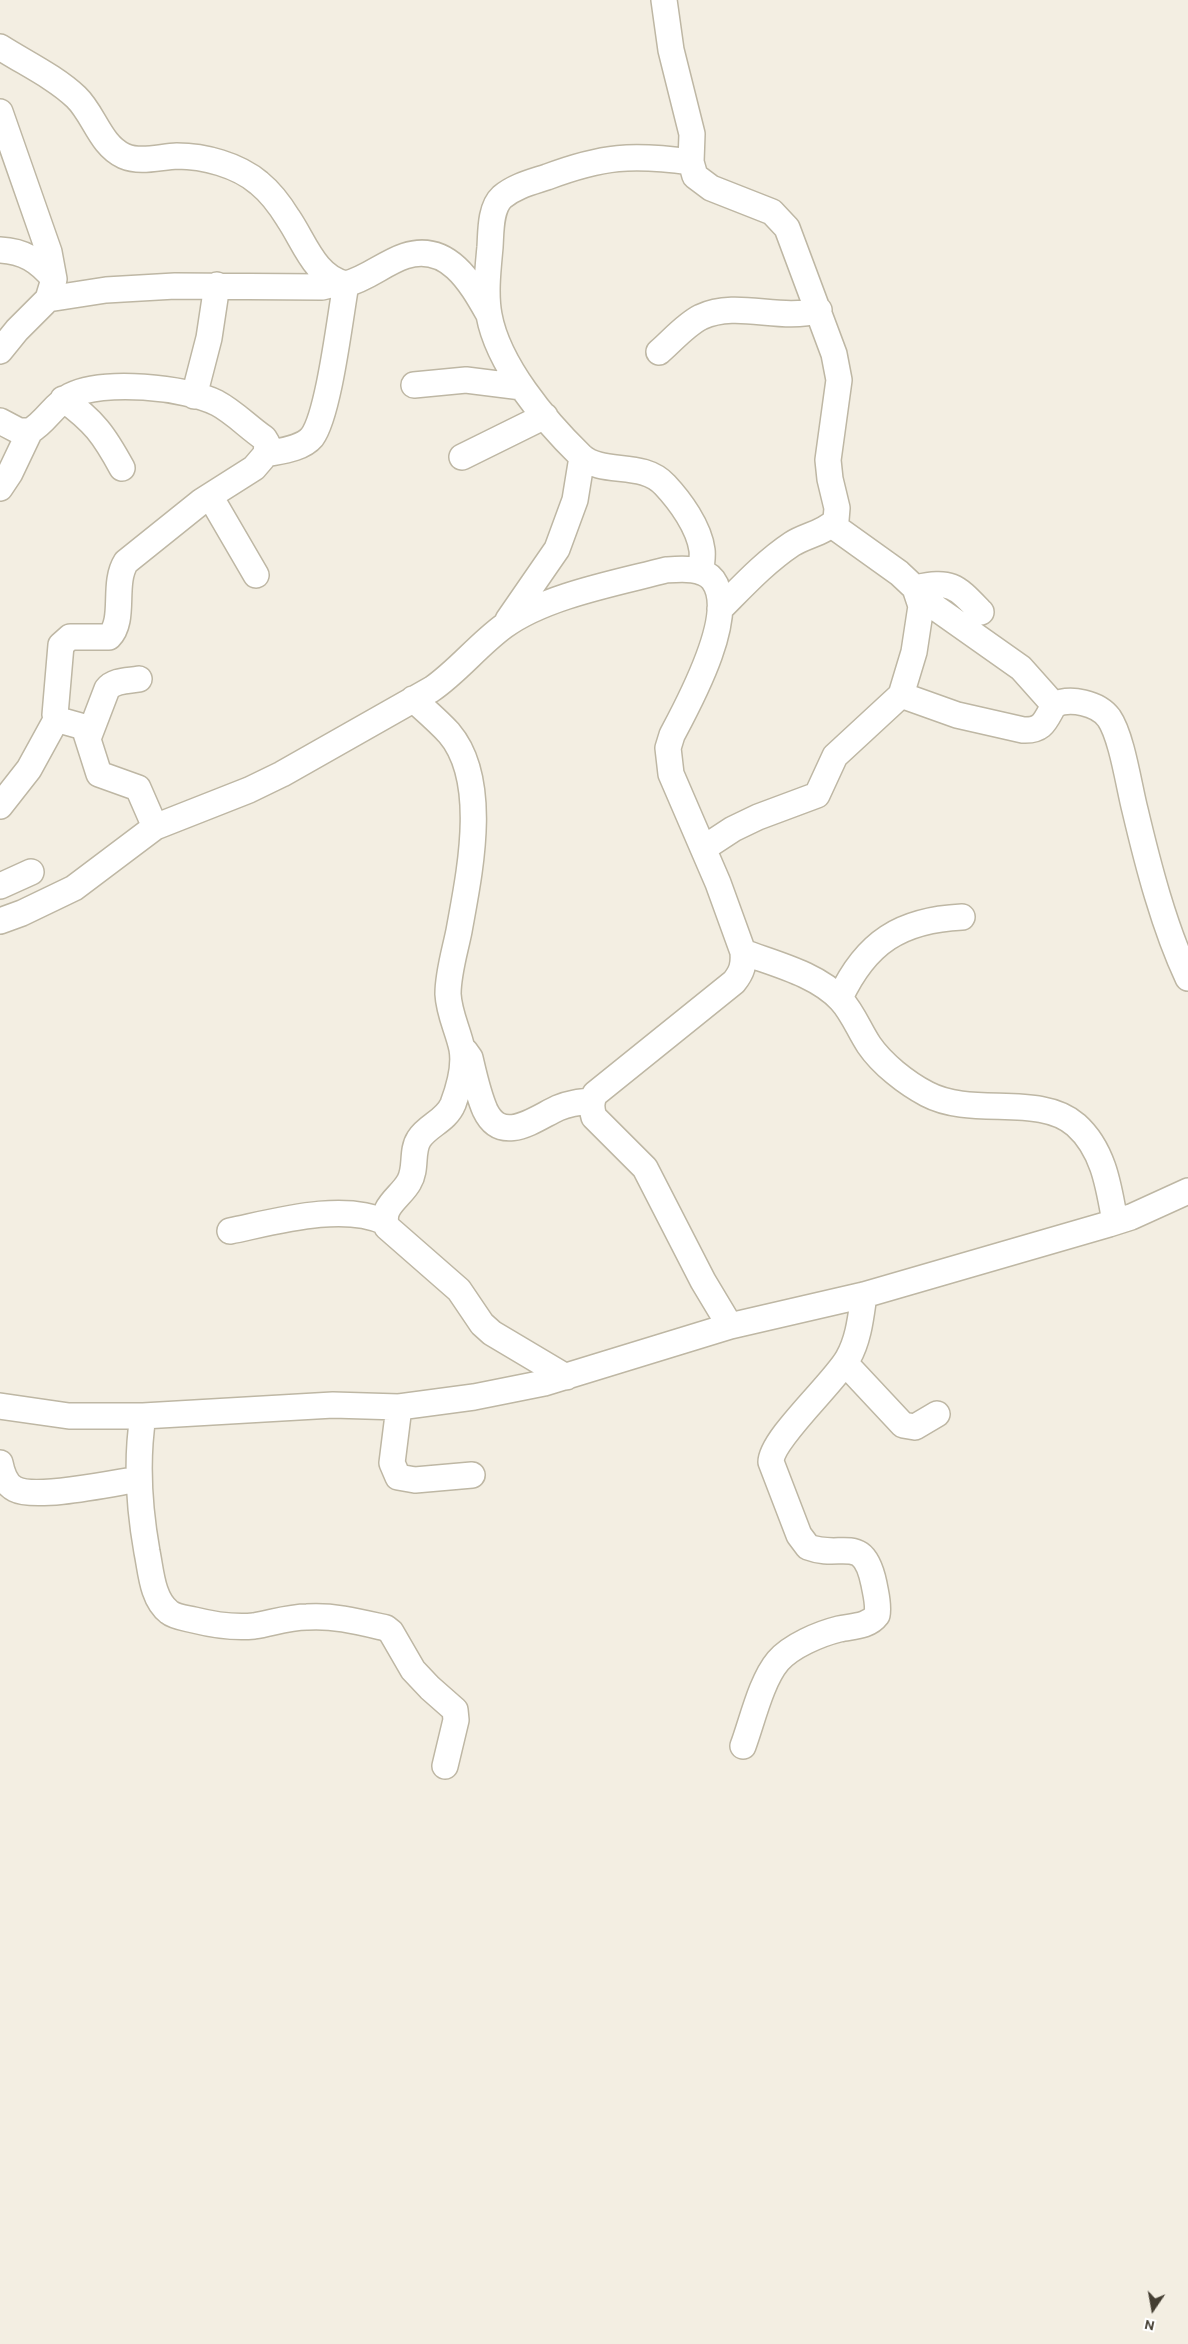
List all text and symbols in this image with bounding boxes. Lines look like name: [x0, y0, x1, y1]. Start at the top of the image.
north arrow: [1128, 2284, 1178, 2334]
text: N: [1143, 2315, 1156, 2334]

